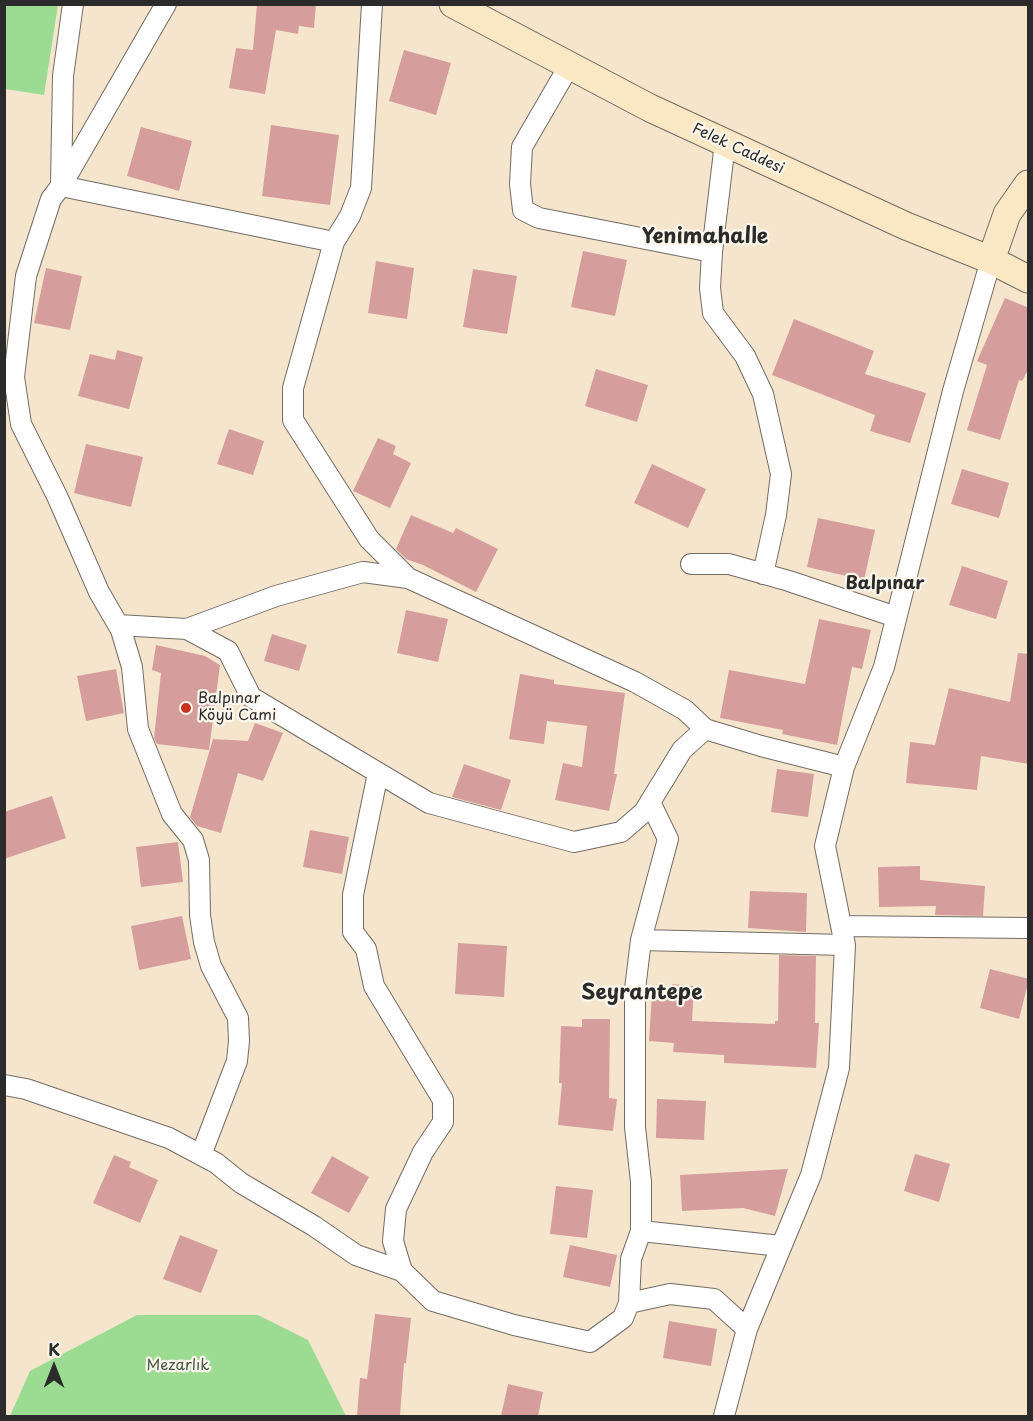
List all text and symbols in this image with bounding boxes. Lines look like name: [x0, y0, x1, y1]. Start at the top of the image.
street label: Felek Caddesi: [689, 120, 787, 178]
district label: Yenimahalle: [642, 224, 768, 250]
district label: Balpınar: [845, 573, 925, 595]
place label: Balpınar Köyü Cami: [198, 690, 276, 725]
marker: Balpınar Köyü Cami: [179, 701, 193, 715]
district label: Seyrantepe: [581, 980, 703, 1006]
north arrow: [24, 1337, 84, 1397]
text: K: [48, 1337, 60, 1361]
park label: Mezarlık: [146, 1357, 210, 1375]

